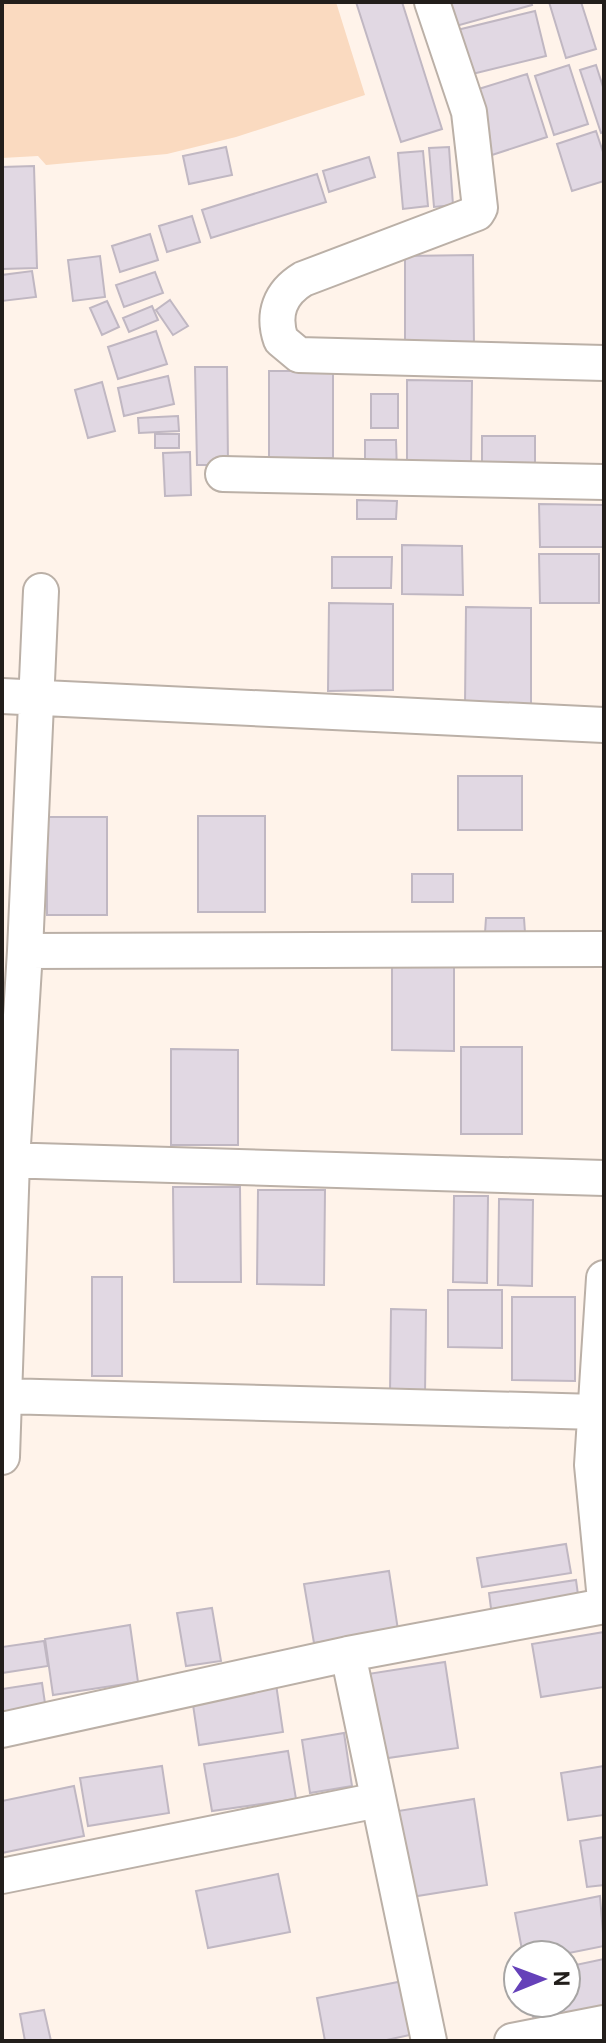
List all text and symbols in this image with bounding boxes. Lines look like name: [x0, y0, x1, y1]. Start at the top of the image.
north arrow: [502, 1939, 582, 2019]
text: N: [549, 1971, 574, 1987]

